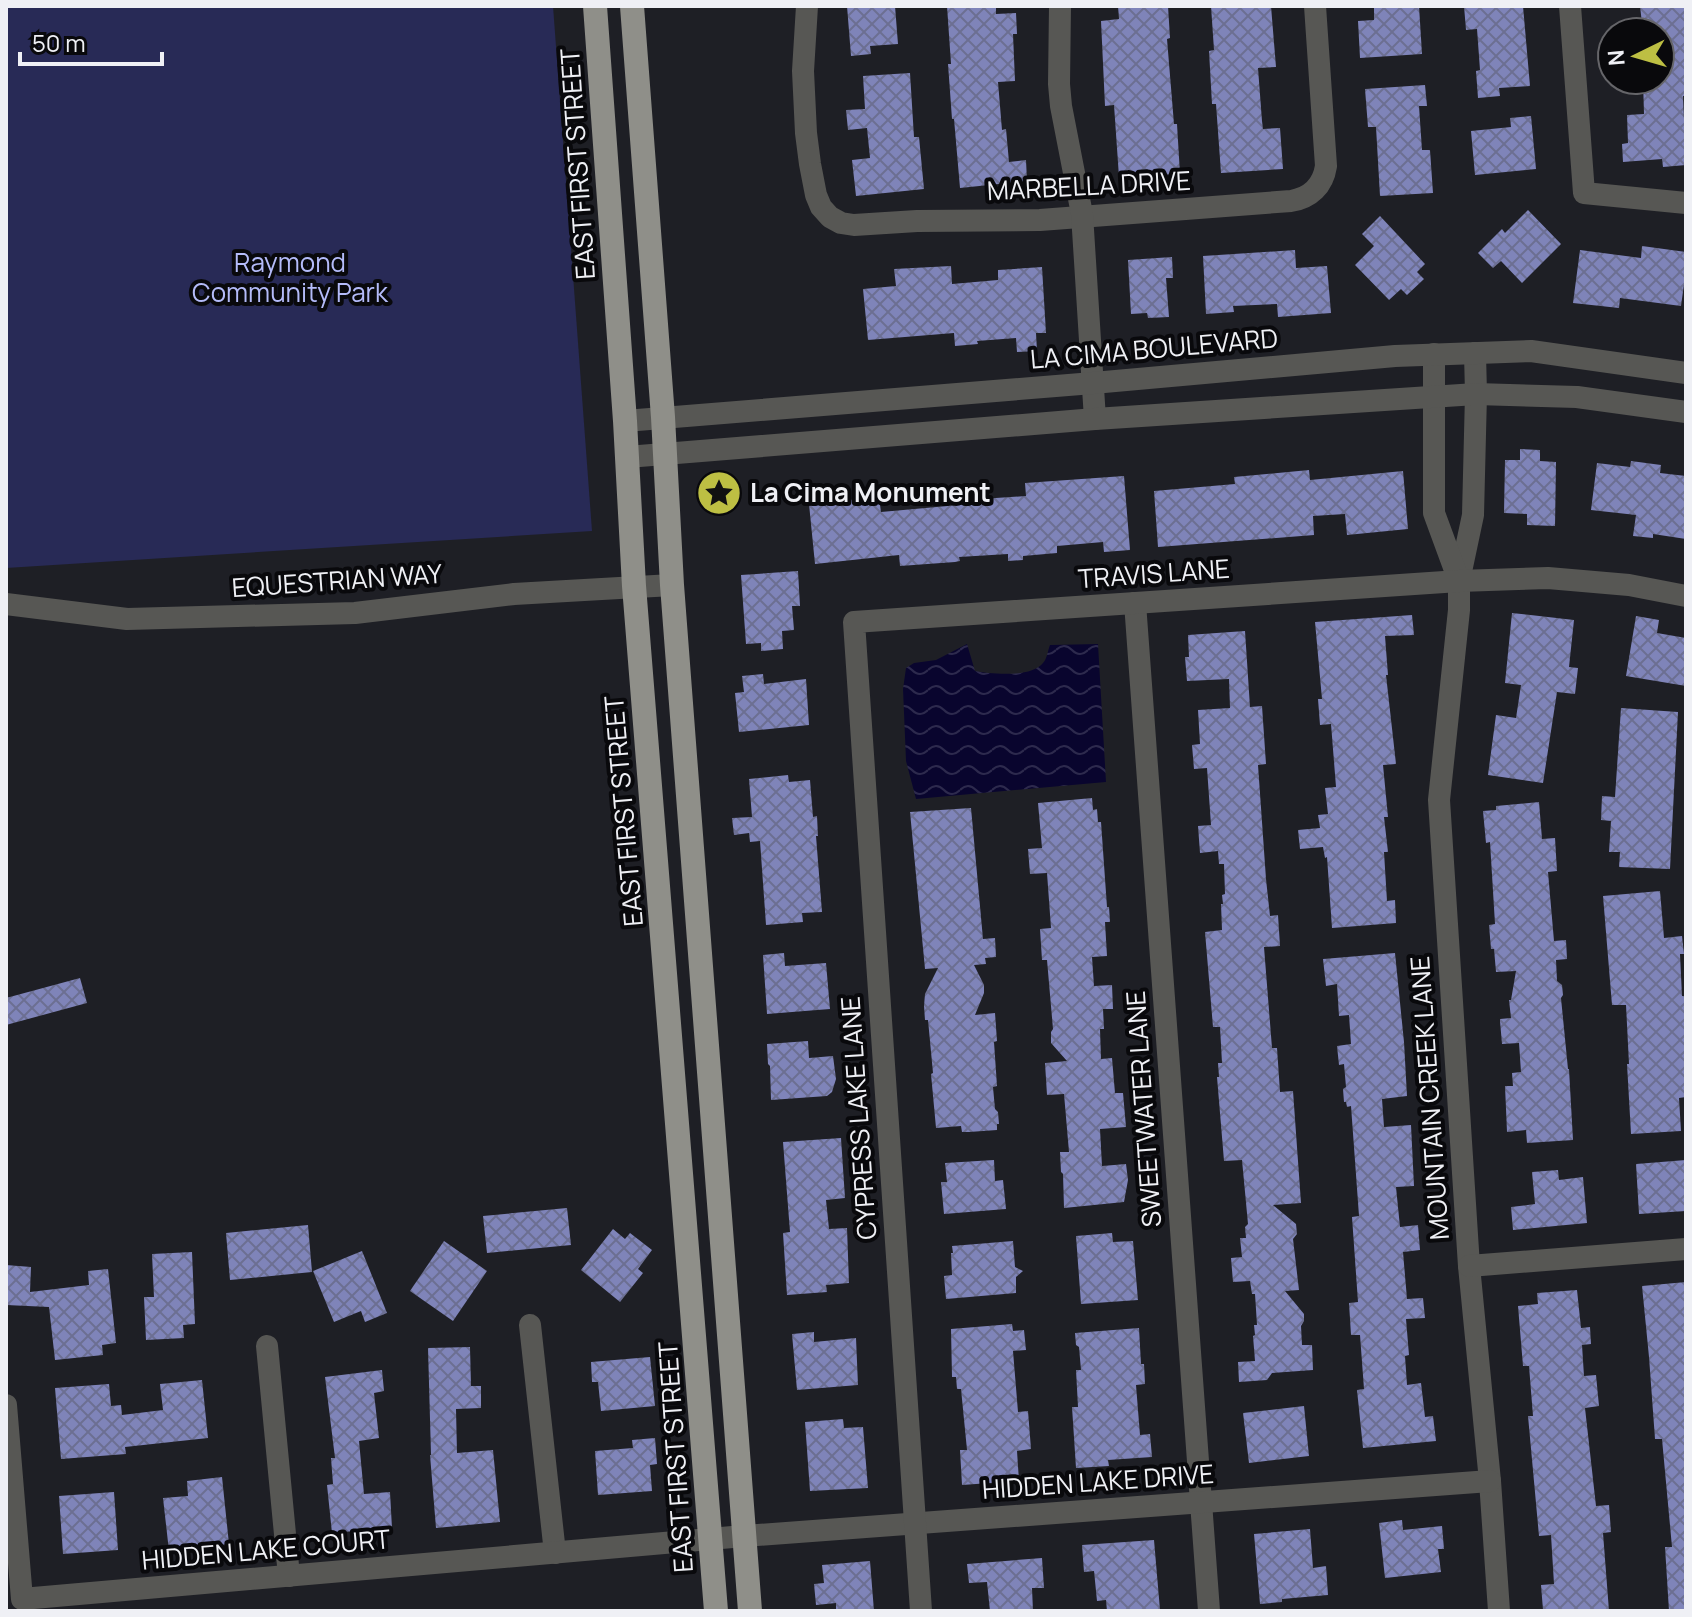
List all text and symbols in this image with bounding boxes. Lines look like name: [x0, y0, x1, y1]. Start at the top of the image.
scale bar: [20, 16, 162, 66]
north arrow: [1596, 16, 1676, 96]
text: 50 m: [32, 26, 86, 59]
street label: EAST FIRST STREET: [551, 47, 603, 281]
text: N: [1600, 49, 1632, 67]
street label: MARBELLA DRIVE: [986, 162, 1192, 208]
park label: Raymond Community Park: [192, 244, 389, 310]
street label: LA CIMA BOULEVARD: [1029, 319, 1279, 377]
place icon: La Cima Monument: [695, 469, 743, 517]
place label: La Cima Monument: [750, 474, 991, 510]
street label: TRAVIS LANE: [1077, 550, 1231, 596]
street label: EQUESTRIAN WAY: [231, 555, 444, 605]
street label: EAST FIRST STREET: [595, 694, 651, 928]
street label: MOUNTAIN CREEK LANE: [1401, 955, 1457, 1241]
street label: SWEETWATER LANE: [1117, 990, 1169, 1228]
street label: CYPRESS LAKE LANE: [832, 995, 884, 1241]
street label: EAST FIRST STREET: [649, 1340, 701, 1574]
street label: HIDDEN LAKE DRIVE: [981, 1455, 1215, 1507]
street label: HIDDEN LAKE COURT: [140, 1520, 392, 1578]

